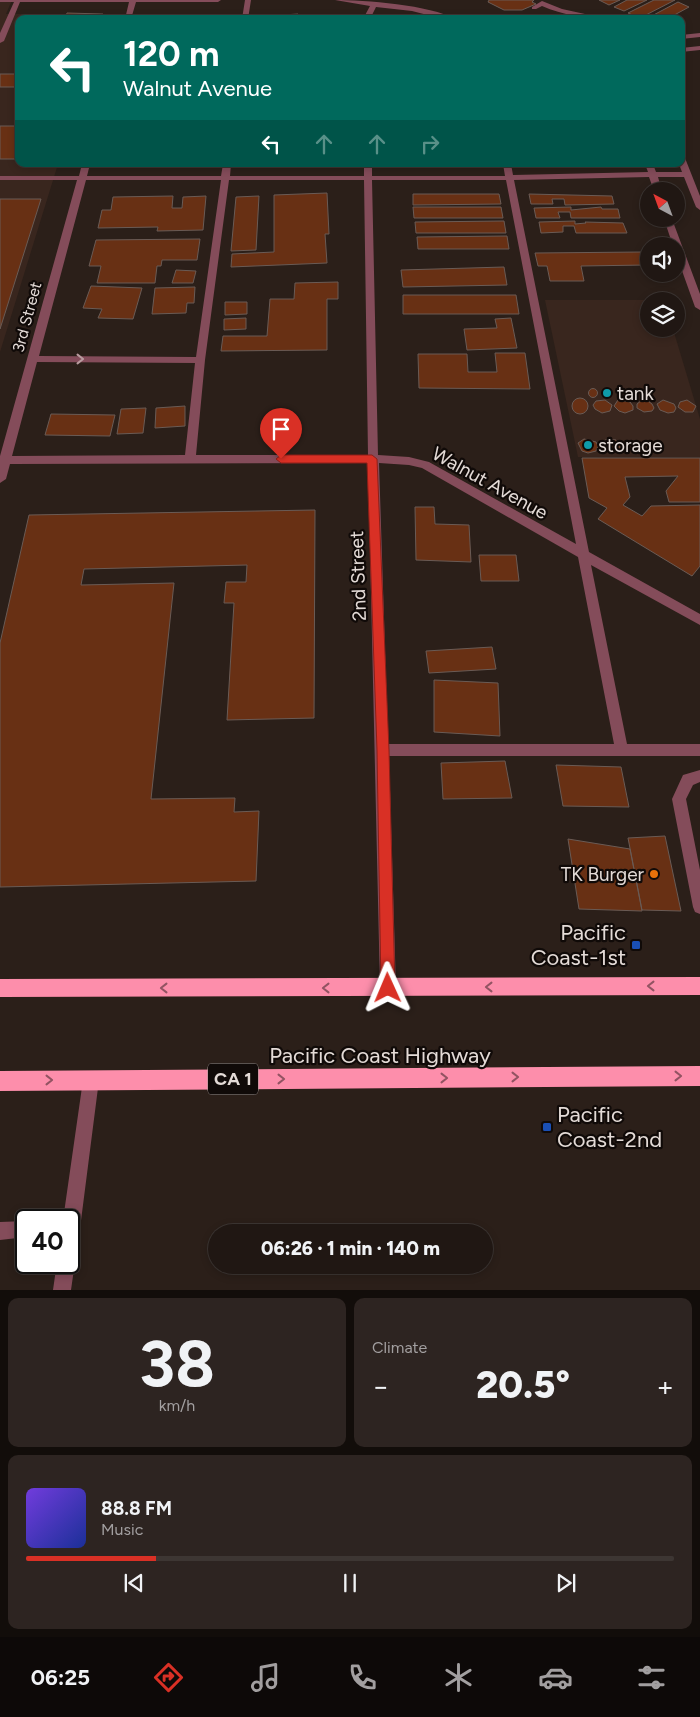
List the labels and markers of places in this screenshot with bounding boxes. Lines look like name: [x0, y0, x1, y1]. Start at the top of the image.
place label: tank: [617, 382, 654, 405]
marker: tank: [601, 387, 613, 399]
pin: [260, 408, 302, 459]
place label: storage: [598, 434, 663, 457]
marker: storage: [582, 439, 594, 451]
place label: TK Burger: [561, 863, 645, 886]
marker: TK Burger: [648, 868, 660, 880]
place label: Pacific Coast-1st: [531, 919, 626, 971]
marker: Pacific Coast-1st: [630, 939, 642, 951]
place label: Pacific Coast-2nd: [557, 1101, 662, 1153]
marker: Pacific Coast-2nd: [541, 1121, 553, 1133]

